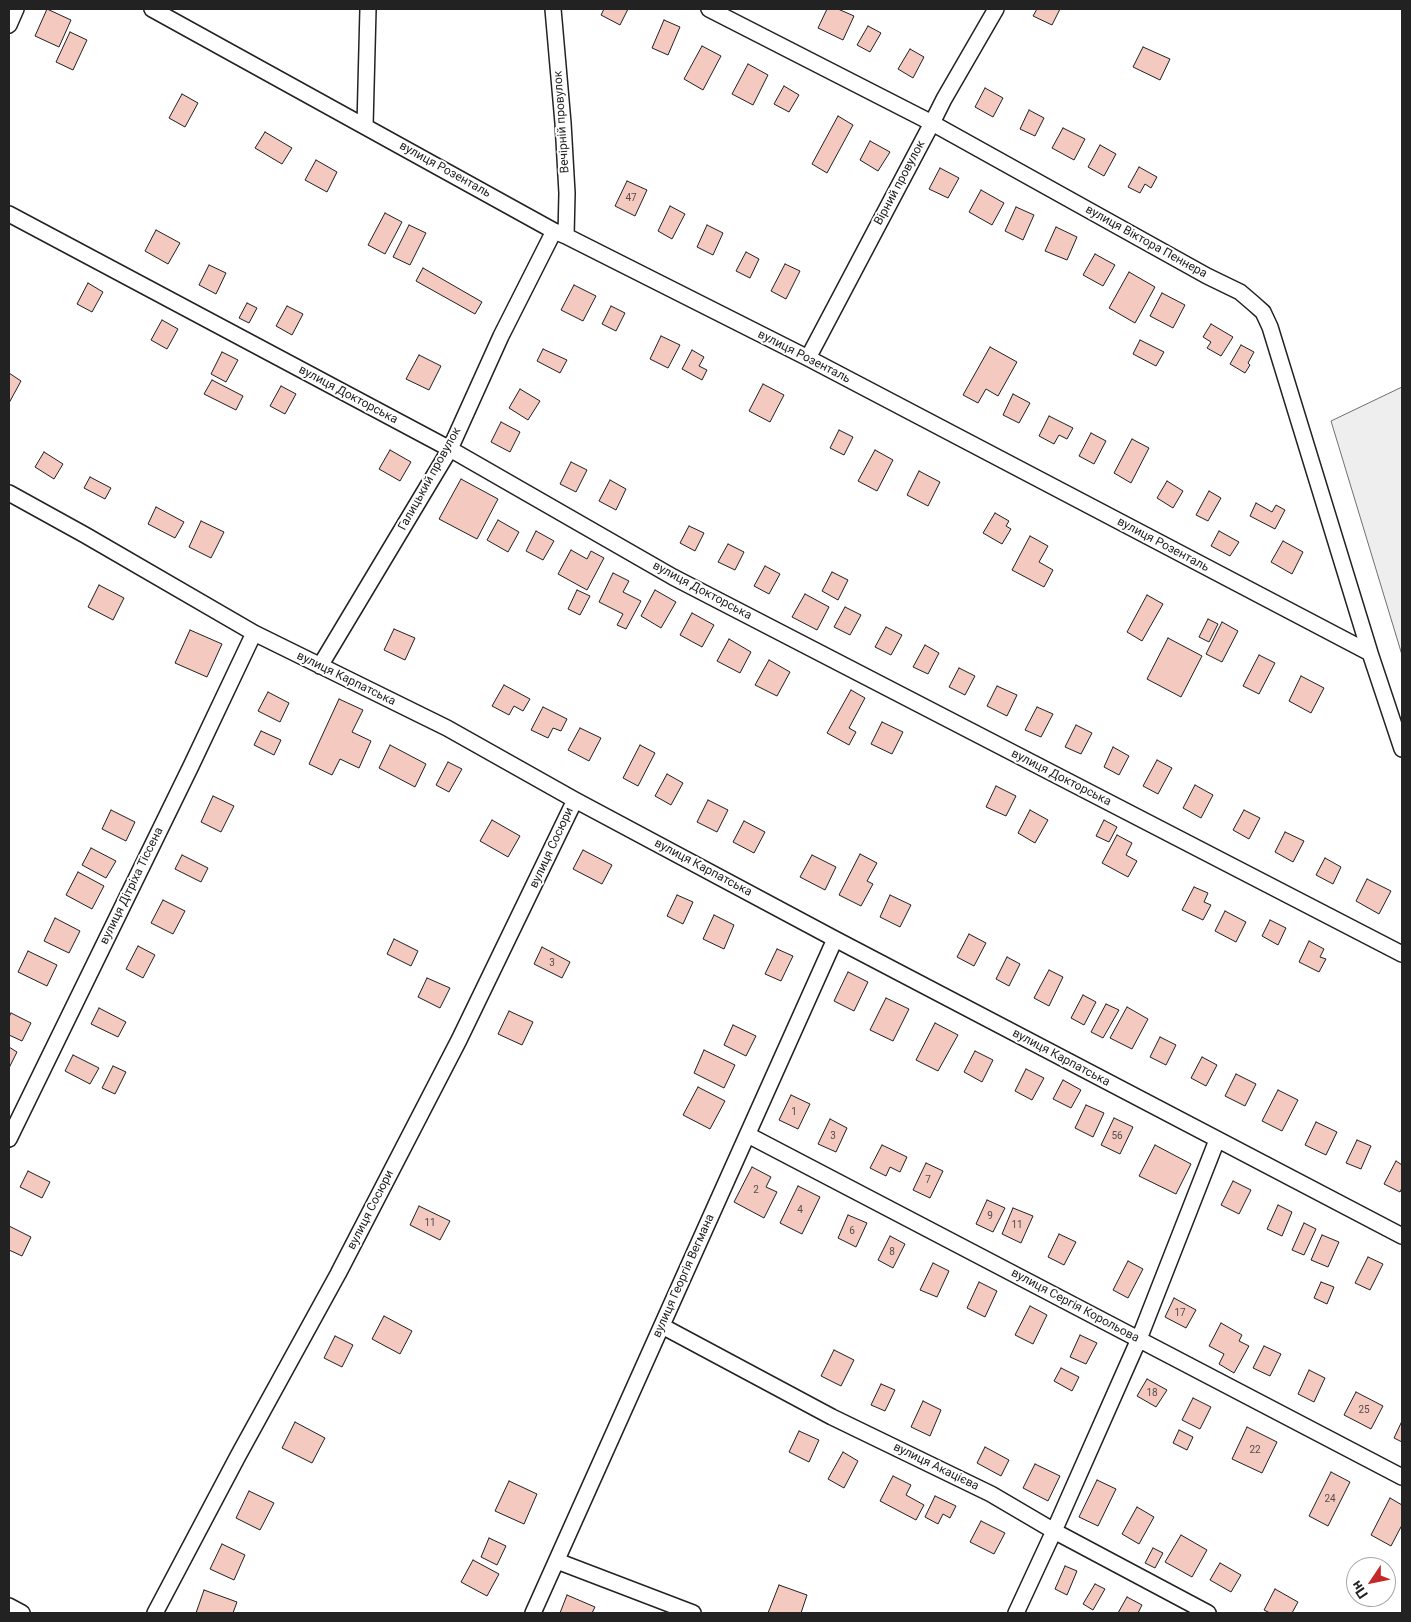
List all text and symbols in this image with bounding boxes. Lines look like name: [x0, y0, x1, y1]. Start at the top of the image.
street label: Вечірній провулок: [551, 70, 573, 174]
street label: Вірний провулок: [872, 138, 928, 228]
street label: вулиця Розенталь: [397, 139, 493, 201]
house number: 47: [625, 192, 637, 204]
street label: вулиця Віктора Пеннера: [1083, 203, 1209, 281]
street label: вулиця Розенталь: [755, 327, 853, 387]
street label: вулиця Докторська: [296, 363, 400, 427]
street label: Галицький провулок: [396, 425, 464, 533]
street label: вулиця Розенталь: [1114, 515, 1212, 575]
street label: вулиця Докторська: [650, 559, 754, 623]
street label: вулиця Карпатська: [294, 649, 398, 709]
street label: вулиця Докторська: [1009, 747, 1113, 809]
street label: вулиця Сосюри: [527, 805, 577, 891]
street label: вулиця Дітріха Тіссена: [97, 825, 167, 947]
street label: вулиця Карпатська: [652, 836, 754, 900]
house number: 3: [549, 957, 555, 969]
street label: вулиця Карпатська: [1010, 1026, 1112, 1090]
house number: 1: [791, 1106, 797, 1118]
house number: 3: [830, 1130, 836, 1142]
house number: 56: [1111, 1130, 1123, 1142]
street label: вулиця Сосюри: [345, 1168, 397, 1252]
house number: 7: [925, 1174, 931, 1186]
house number: 2: [753, 1184, 759, 1196]
house number: 4: [797, 1204, 803, 1216]
house number: 9: [987, 1210, 993, 1222]
street label: вулиця Георгія Вегмана: [650, 1212, 718, 1340]
house number: 11: [424, 1217, 436, 1229]
house number: 11: [1011, 1219, 1023, 1231]
house number: 6: [849, 1225, 855, 1237]
house number: 8: [889, 1246, 895, 1258]
street label: вулиця Сергія Корольова: [1009, 1266, 1141, 1346]
house number: 17: [1174, 1307, 1186, 1319]
house number: 18: [1146, 1387, 1158, 1399]
house number: 25: [1358, 1404, 1370, 1416]
street label: вулиця Акацієва: [891, 1440, 981, 1494]
house number: 22: [1249, 1444, 1261, 1456]
house number: 24: [1324, 1493, 1336, 1505]
north arrow: [1346, 1557, 1396, 1607]
text: Пн: [1348, 1578, 1371, 1602]

